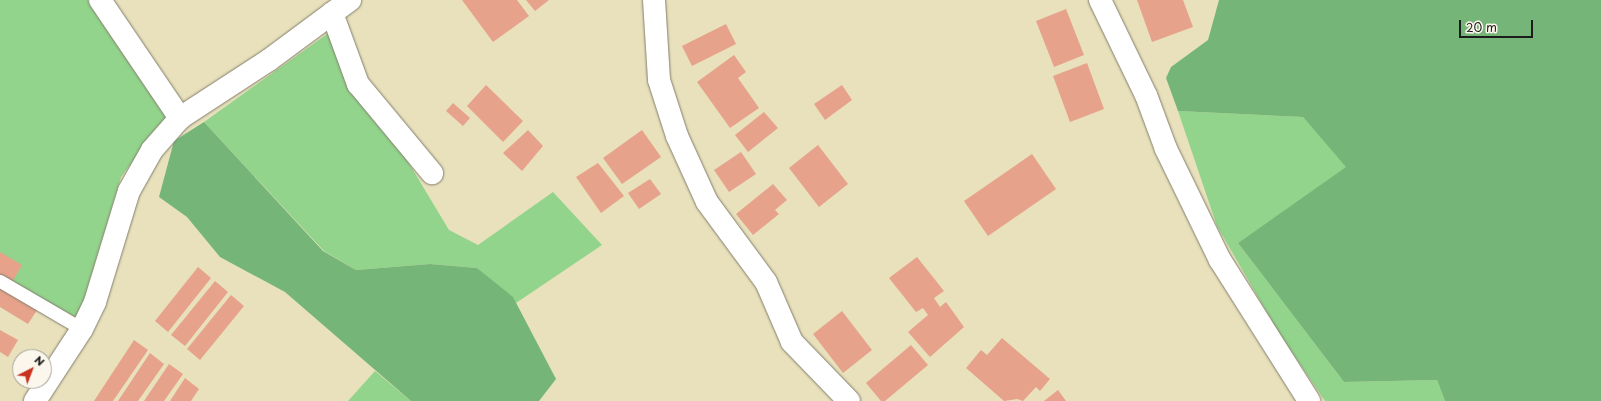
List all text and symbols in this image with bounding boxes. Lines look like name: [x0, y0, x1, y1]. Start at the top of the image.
scale bar: [1461, 12, 1535, 38]
text: 20 m: [1466, 18, 1497, 36]
north arrow: [12, 349, 52, 389]
text: N: [31, 351, 49, 370]

